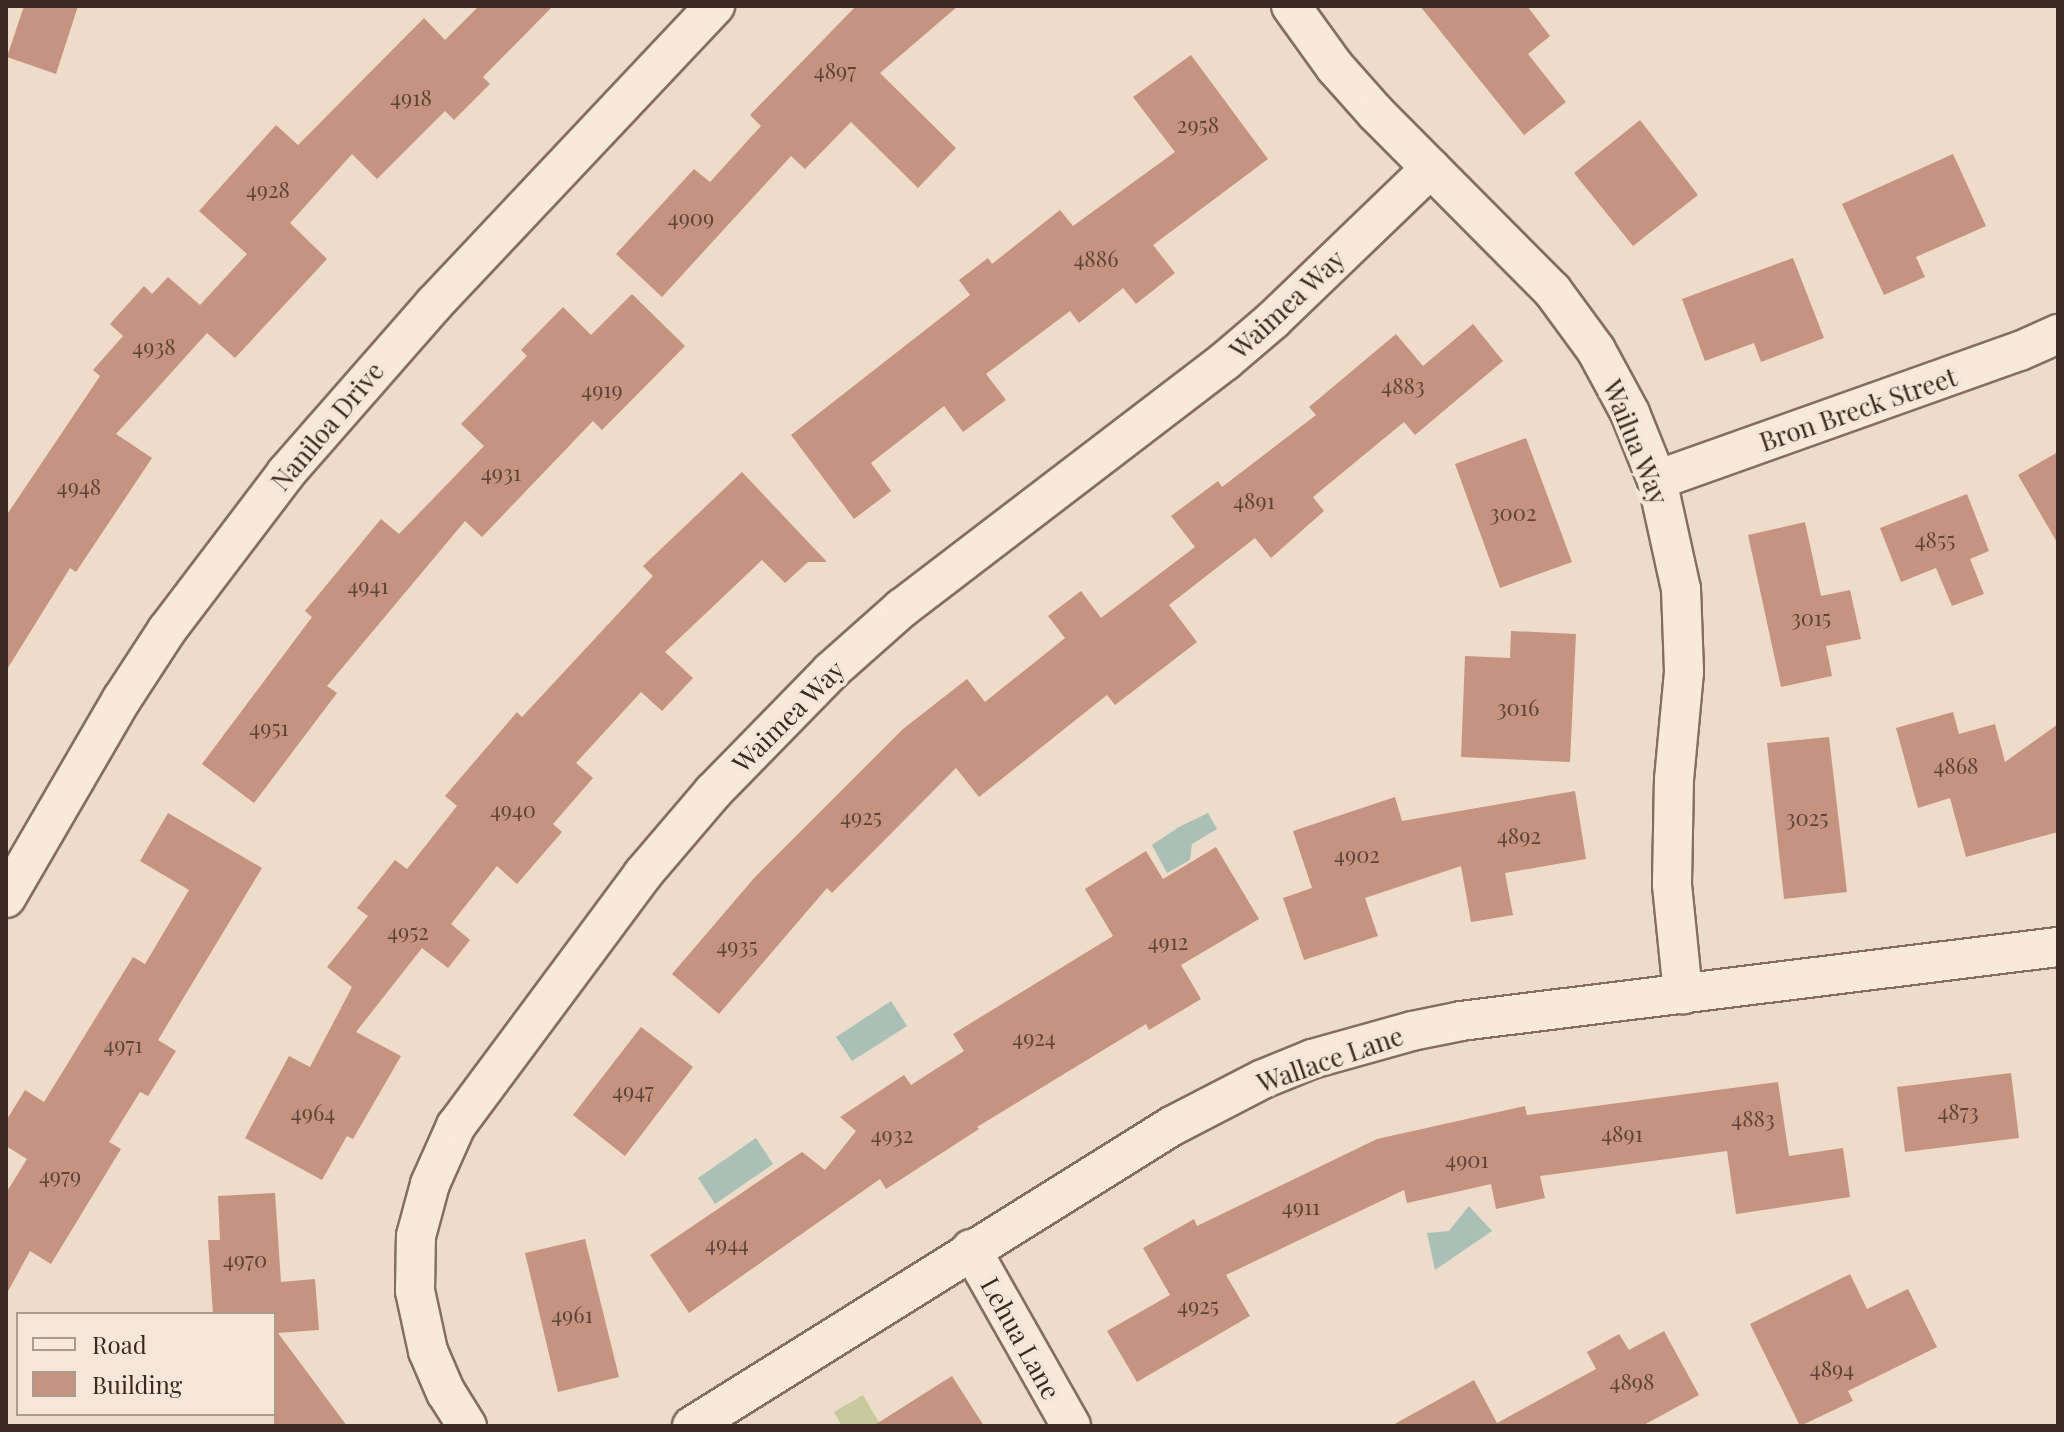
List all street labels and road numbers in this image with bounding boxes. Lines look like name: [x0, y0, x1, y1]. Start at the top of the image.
street label: Waimea Way: [1223, 243, 1351, 365]
street label: Naniloa Drive: [264, 355, 390, 497]
street label: Bron Breck Street: [1755, 361, 1961, 457]
street label: Wailua Way: [1597, 375, 1675, 509]
street label: Waimea Way: [725, 653, 851, 779]
street label: Wallace Lane: [1253, 1019, 1407, 1099]
street label: Lehua Lane: [975, 1271, 1067, 1405]

